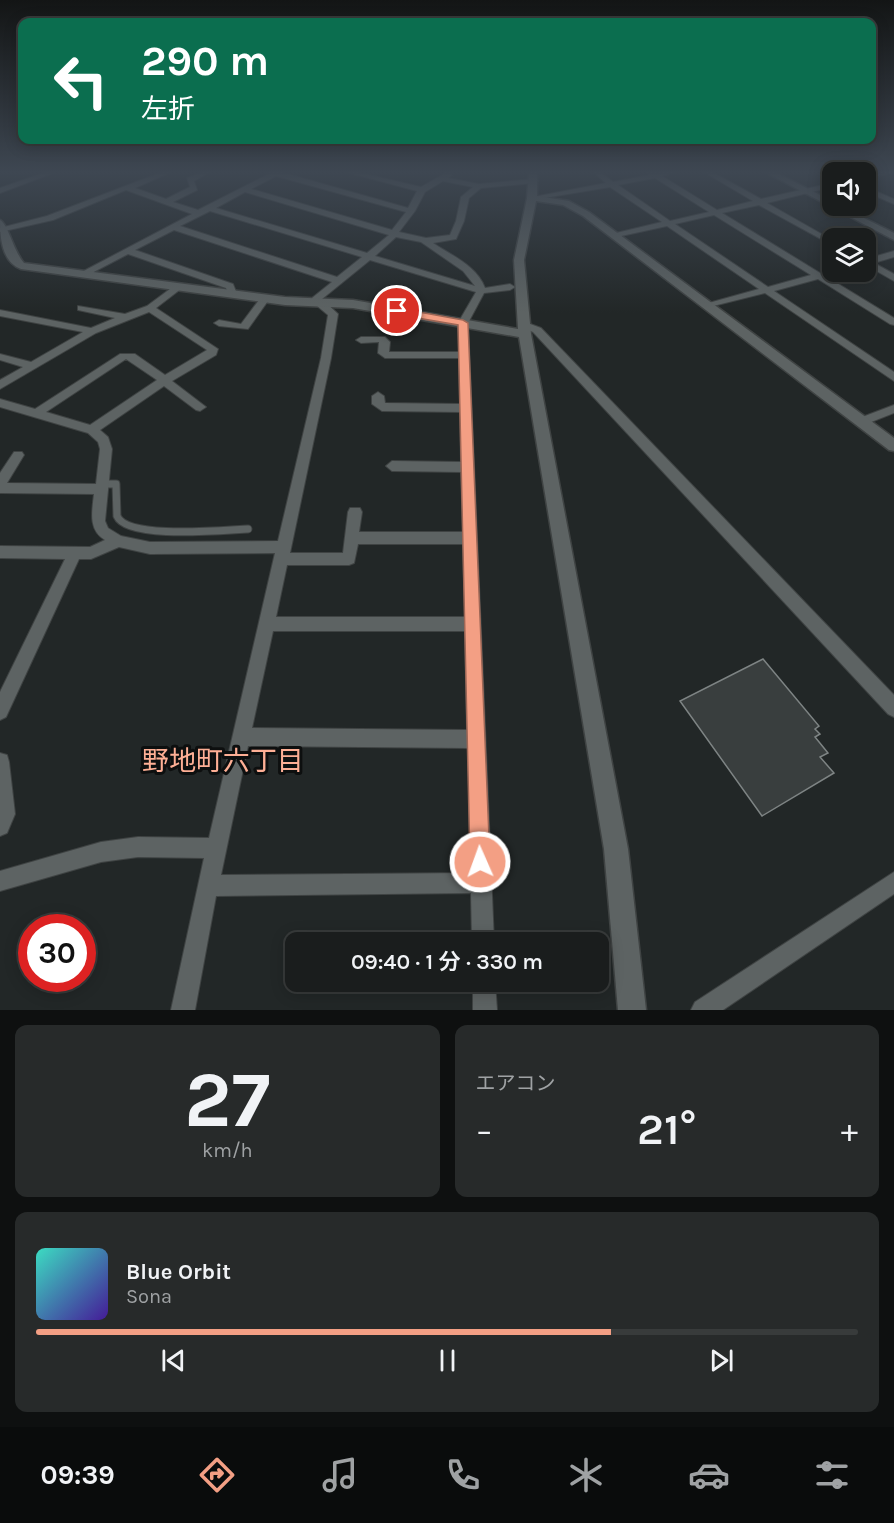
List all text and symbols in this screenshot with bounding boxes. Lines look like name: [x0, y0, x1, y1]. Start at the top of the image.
text: 290 m: [141, 36, 269, 86]
icon: left: [42, 42, 120, 120]
text: 左折: [141, 93, 195, 125]
map controls: [822, 162, 876, 282]
button: sound: [822, 162, 876, 216]
button: layers: [822, 228, 876, 282]
pin: [371, 285, 422, 336]
icon: arrive: [380, 294, 413, 327]
district label: 野地町六丁目: [142, 745, 304, 777]
position arrow: [448, 830, 512, 894]
speed limit sign: 30: [18, 914, 96, 992]
text: 09:40 · 1 分 · 330 m: [351, 949, 543, 975]
text: 27: [184, 1054, 270, 1146]
text: エアコン: [476, 1072, 556, 1095]
text: 21°: [637, 1103, 697, 1155]
text: −: [476, 1111, 493, 1149]
text: +: [841, 1111, 858, 1149]
text: km/h: [202, 1139, 253, 1162]
text: Blue Orbit: [126, 1259, 231, 1285]
text: Sona: [126, 1285, 172, 1308]
icon: previous: [157, 1344, 190, 1377]
icon: pause: [431, 1344, 464, 1377]
icon: next: [705, 1344, 738, 1377]
icon: directions: [196, 1454, 238, 1496]
icon: music: [319, 1454, 361, 1496]
icon: phone: [442, 1454, 484, 1496]
icon: climate: [565, 1454, 607, 1496]
icon: car: [688, 1454, 730, 1496]
icon: filters: [811, 1454, 853, 1496]
text: 09:39: [41, 1459, 115, 1491]

